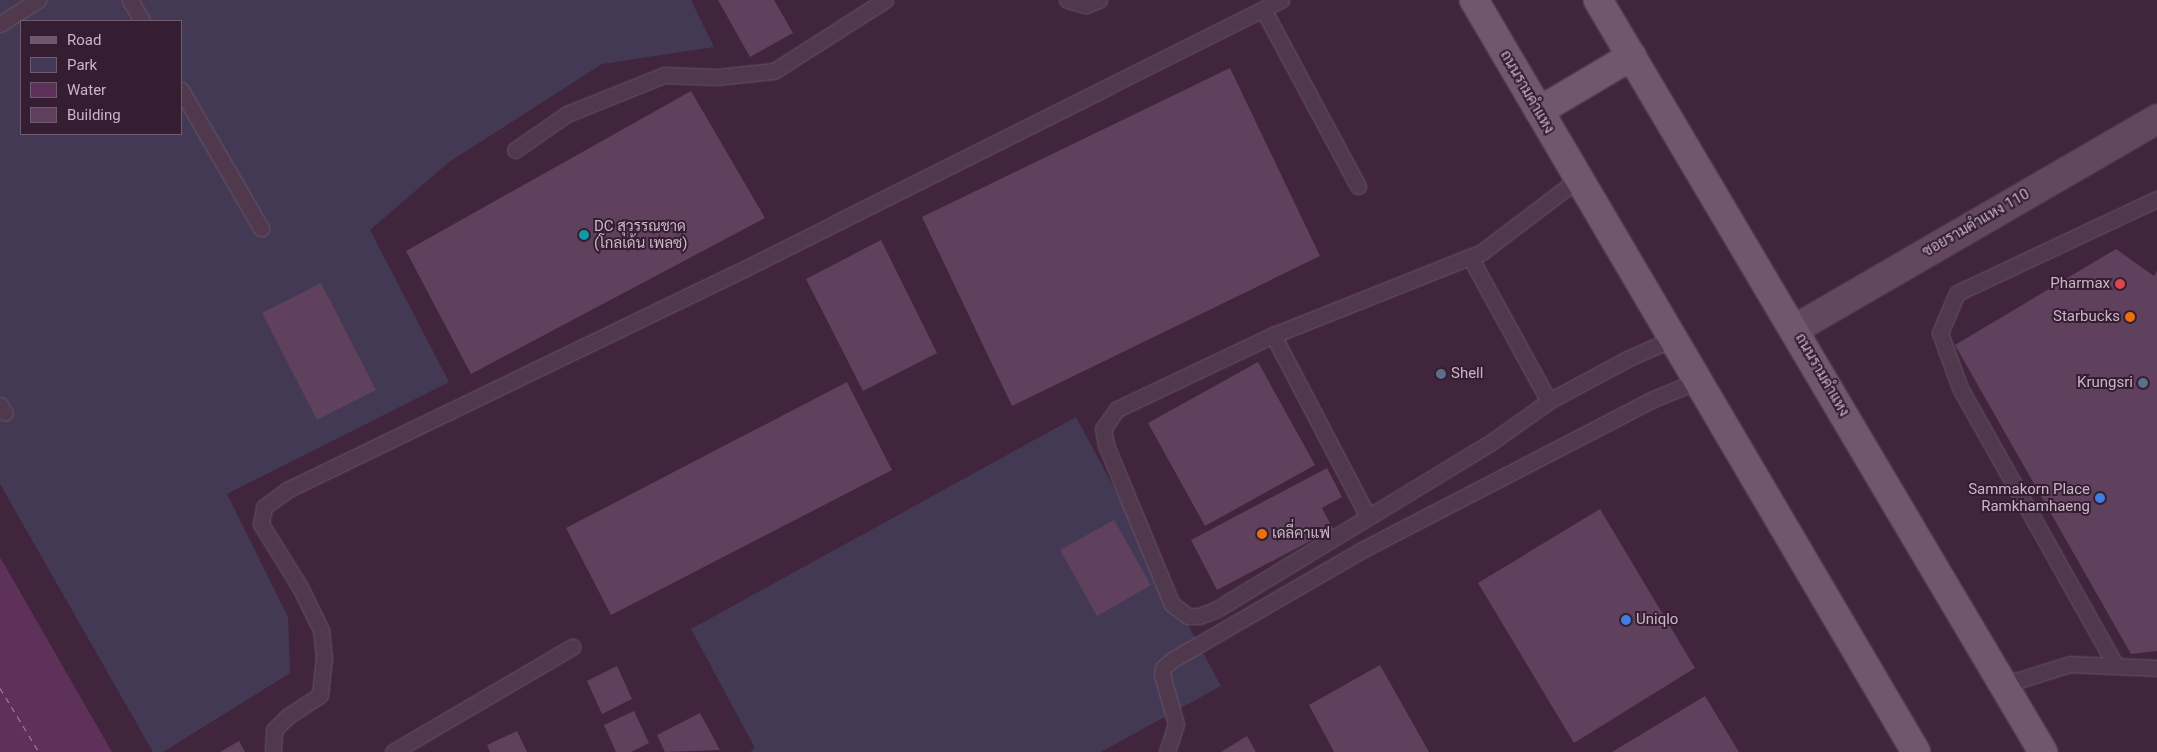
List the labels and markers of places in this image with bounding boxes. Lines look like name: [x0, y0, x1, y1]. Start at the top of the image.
place label: DC สุวรรณชาด (โกลเด้น เพลซ): [594, 217, 688, 252]
marker: DC สุวรรณชาด (โกลเด้น เพลซ): [578, 229, 590, 241]
place label: Pharmax: [2050, 275, 2110, 293]
marker: Pharmax: [2114, 278, 2126, 290]
place label: Starbucks: [2053, 308, 2120, 326]
marker: Starbucks: [2124, 311, 2136, 323]
place label: Shell: [1451, 365, 1483, 383]
marker: Shell: [1435, 368, 1447, 380]
place label: Krungsri: [2077, 374, 2133, 392]
marker: Krungsri: [2137, 377, 2149, 389]
place label: Sammakorn Place Ramkhamhaeng: [1968, 480, 2090, 515]
marker: Sammakorn Place Ramkhamhaeng: [2094, 492, 2106, 504]
place label: เดลี่คาแฟ: [1272, 525, 1330, 543]
marker: เดลี่คาแฟ: [1256, 528, 1268, 540]
place label: Uniqlo: [1636, 611, 1678, 629]
marker: Uniqlo: [1620, 614, 1632, 626]

